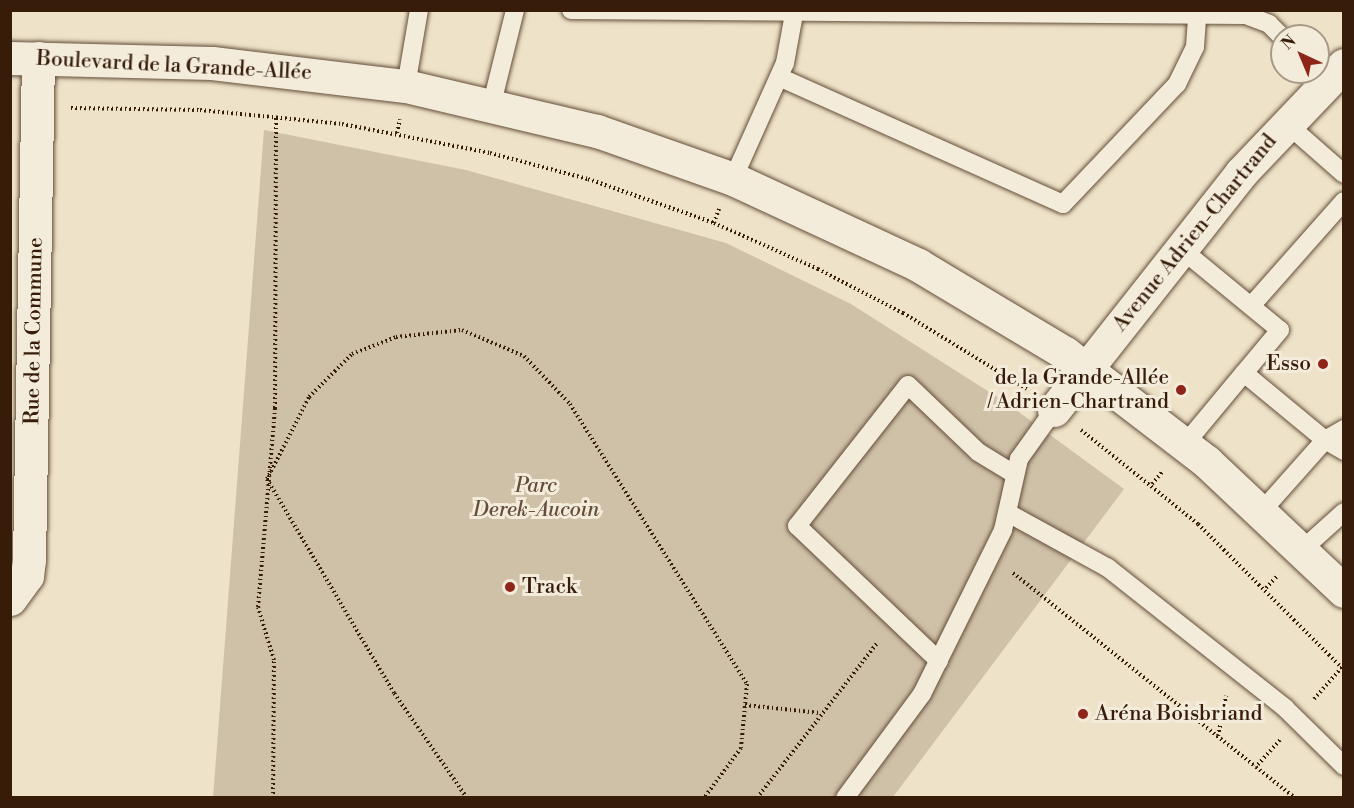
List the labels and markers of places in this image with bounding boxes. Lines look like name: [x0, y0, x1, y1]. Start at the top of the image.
place label: Esso: [1266, 351, 1311, 377]
marker: Esso: [1316, 357, 1330, 371]
place label: de la Grande-Allée / Adrien-Chartrand: [988, 365, 1169, 415]
marker: de la Grande-Allée / Adrien-Chartrand: [1174, 383, 1188, 397]
place label: Track: [522, 574, 577, 600]
marker: Track: [503, 580, 517, 594]
place label: Aréna Boisbriand: [1095, 701, 1263, 727]
marker: Aréna Boisbriand: [1076, 707, 1090, 721]

